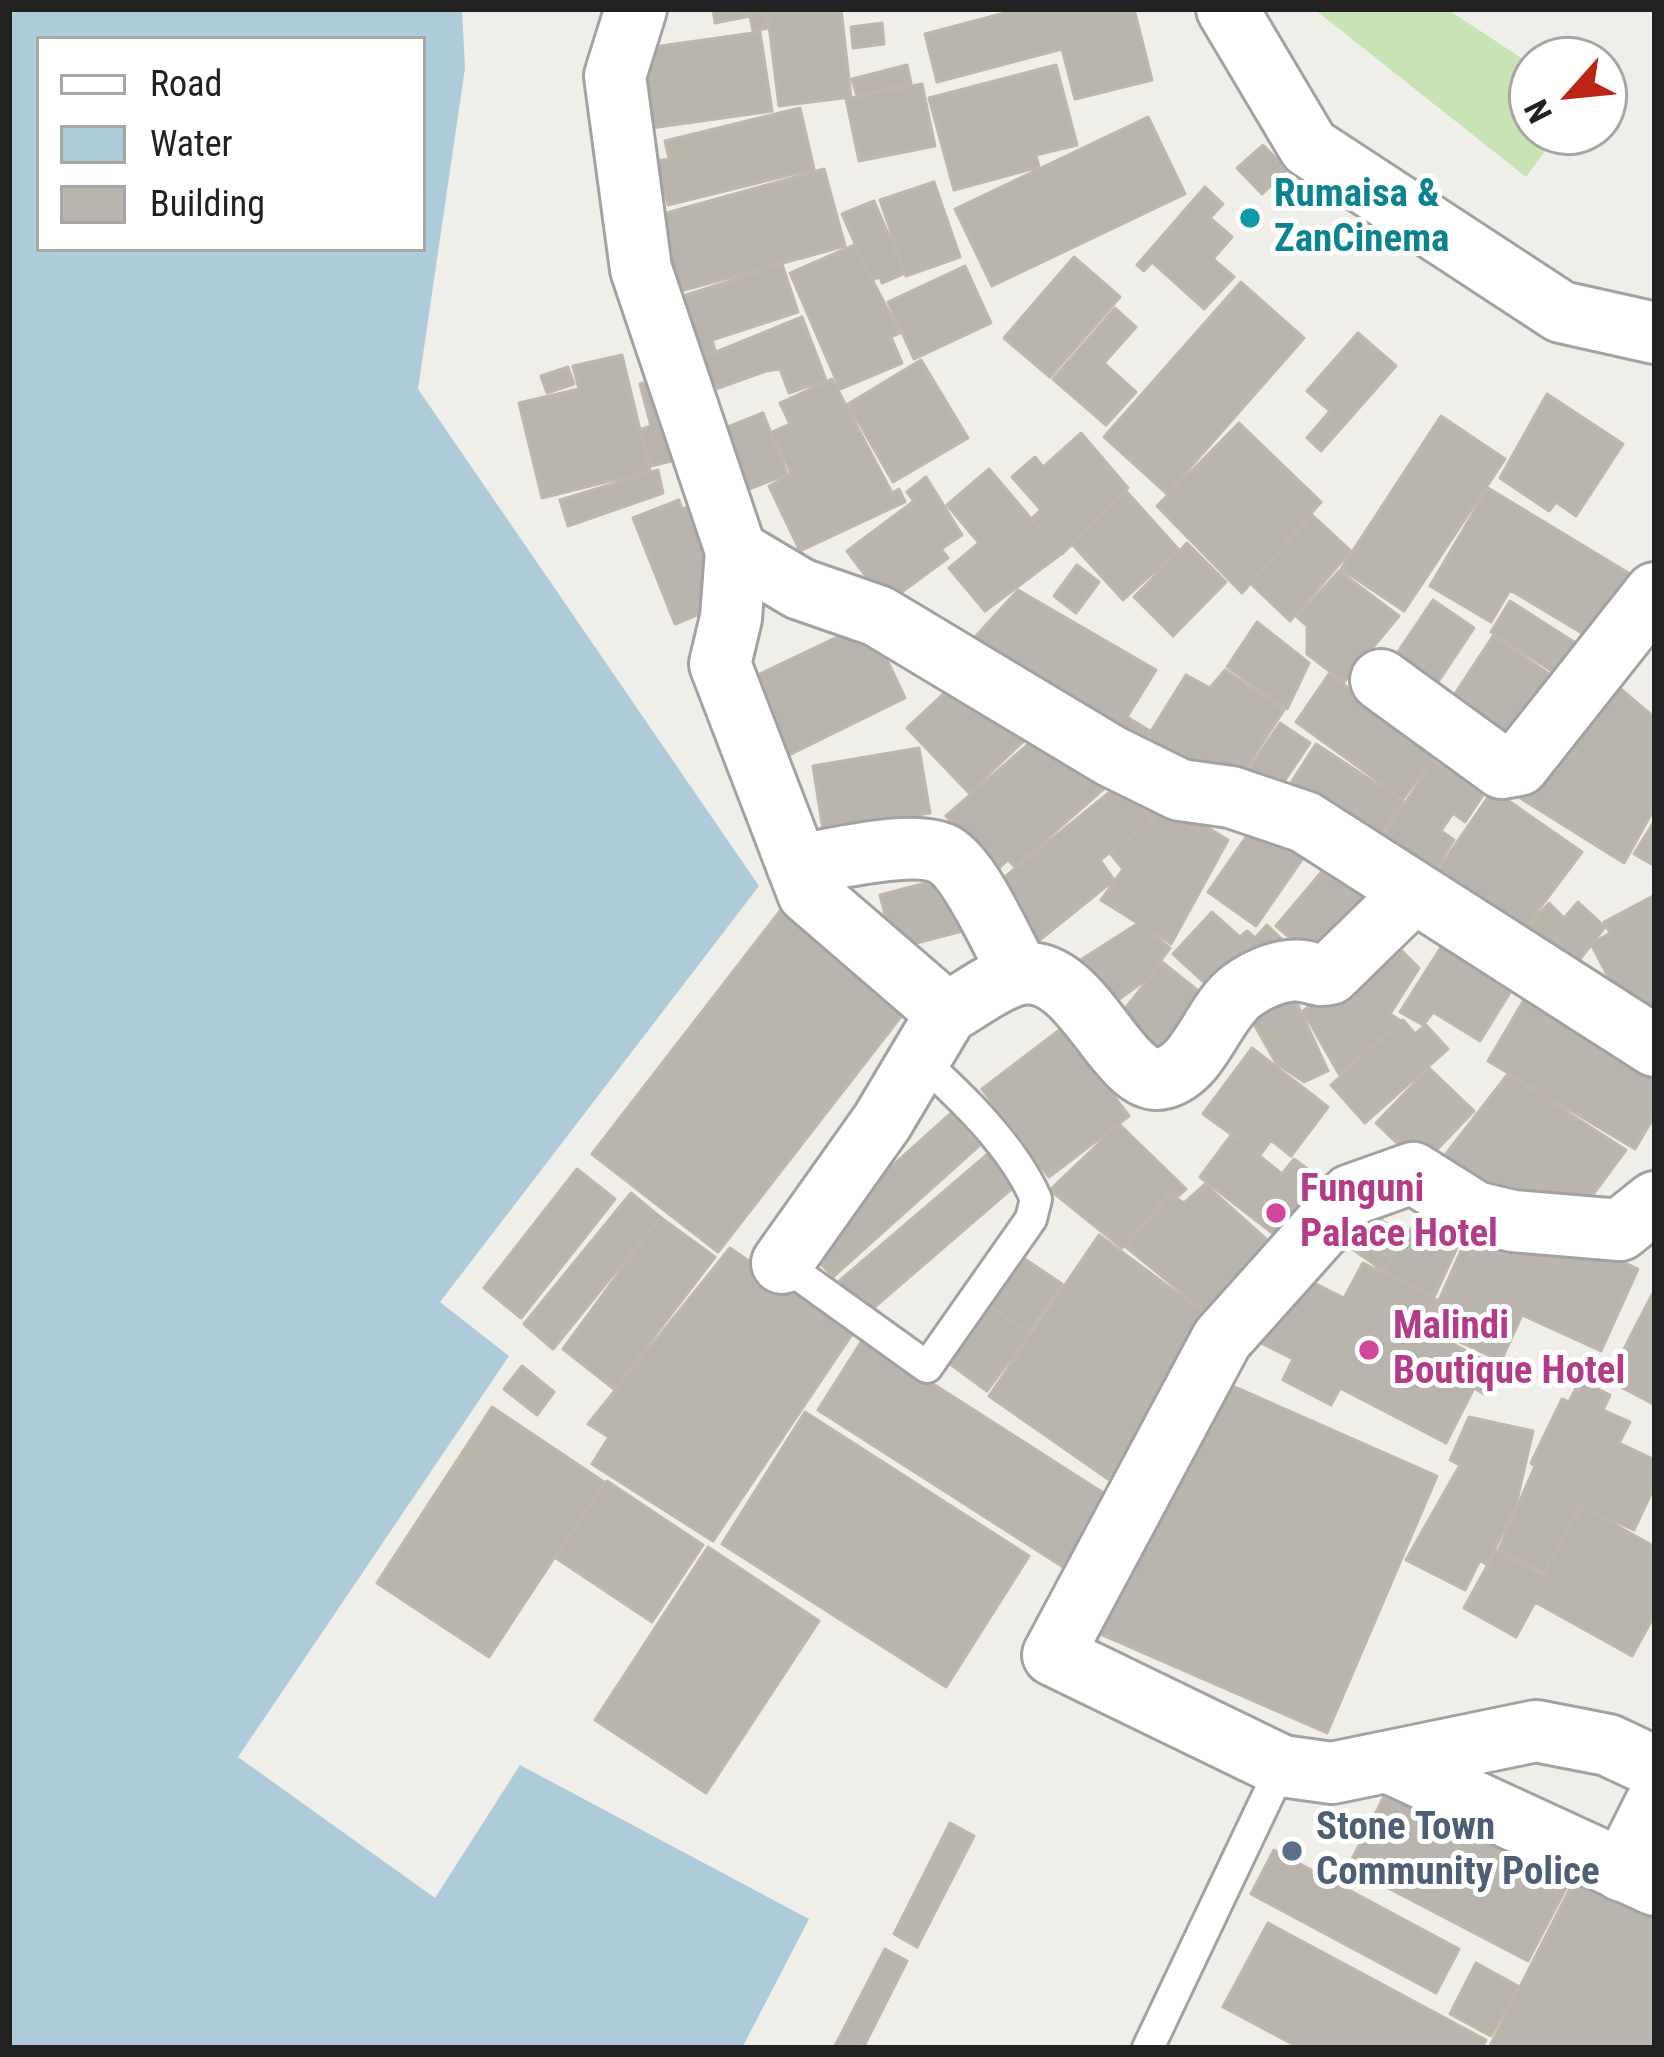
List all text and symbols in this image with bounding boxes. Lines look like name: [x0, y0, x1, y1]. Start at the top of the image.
legend: [36, 36, 426, 252]
north arrow: [1508, 36, 1628, 156]
text: Road: [150, 63, 222, 105]
text: N: [1516, 93, 1560, 129]
text: Water: [150, 123, 233, 165]
place label: Rumaisa & ZanCinema: [1274, 173, 1449, 264]
text: Building: [150, 183, 265, 225]
marker: Rumaisa & ZanCinema: [1237, 205, 1263, 231]
place label: Funguni Palace Hotel: [1300, 1168, 1498, 1259]
marker: Funguni Palace Hotel: [1263, 1200, 1289, 1226]
place label: Malindi Boutique Hotel: [1393, 1305, 1625, 1396]
marker: Malindi Boutique Hotel: [1356, 1337, 1382, 1363]
place label: Stone Town Community Police: [1316, 1806, 1600, 1897]
marker: Stone Town Community Police: [1279, 1838, 1305, 1864]

